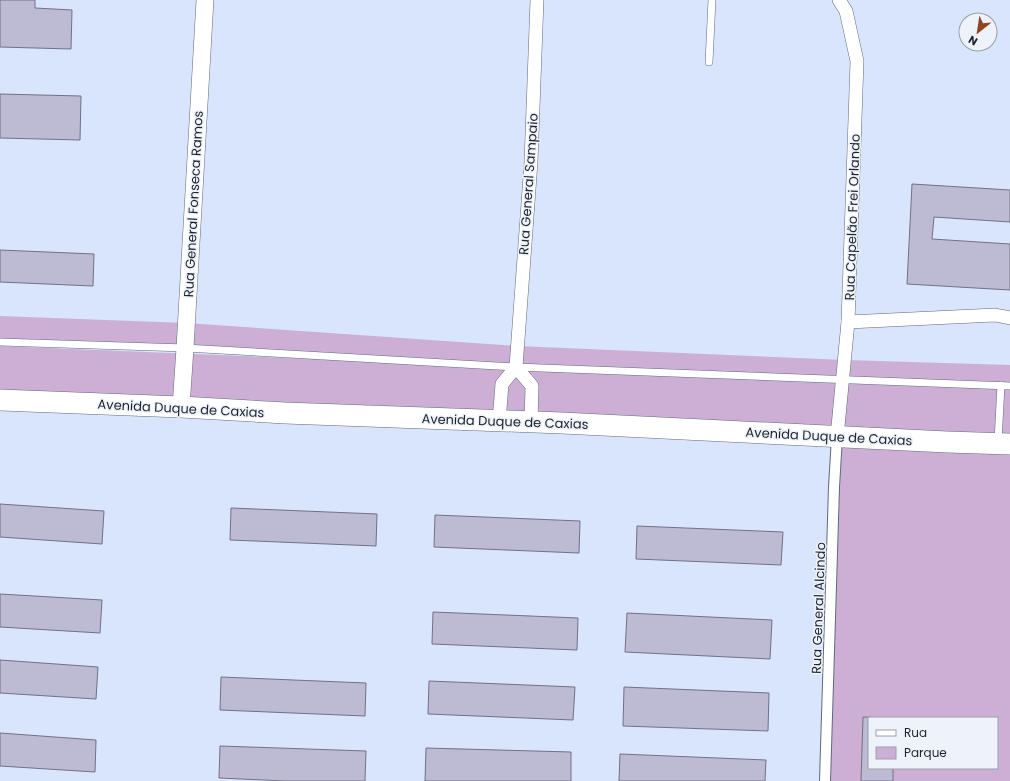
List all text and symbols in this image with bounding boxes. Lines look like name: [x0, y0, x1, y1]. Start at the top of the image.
north arrow: [958, 12, 998, 52]
text: N: [965, 32, 981, 50]
street label: Rua General Fonseca Ramos: [179, 110, 208, 298]
street label: Rua General Sampaio: [514, 112, 543, 256]
street label: Rua Capelão Frei Orlando: [840, 133, 865, 301]
street label: Avenida Duque de Caxias: [97, 395, 265, 422]
street label: Avenida Duque de Caxias: [421, 409, 589, 434]
street label: Avenida Duque de Caxias: [745, 423, 913, 450]
street label: Rua General Alcindo: [807, 542, 830, 674]
legend: [868, 717, 998, 769]
text: Rua: [904, 724, 927, 741]
text: Parque: [904, 744, 947, 761]

